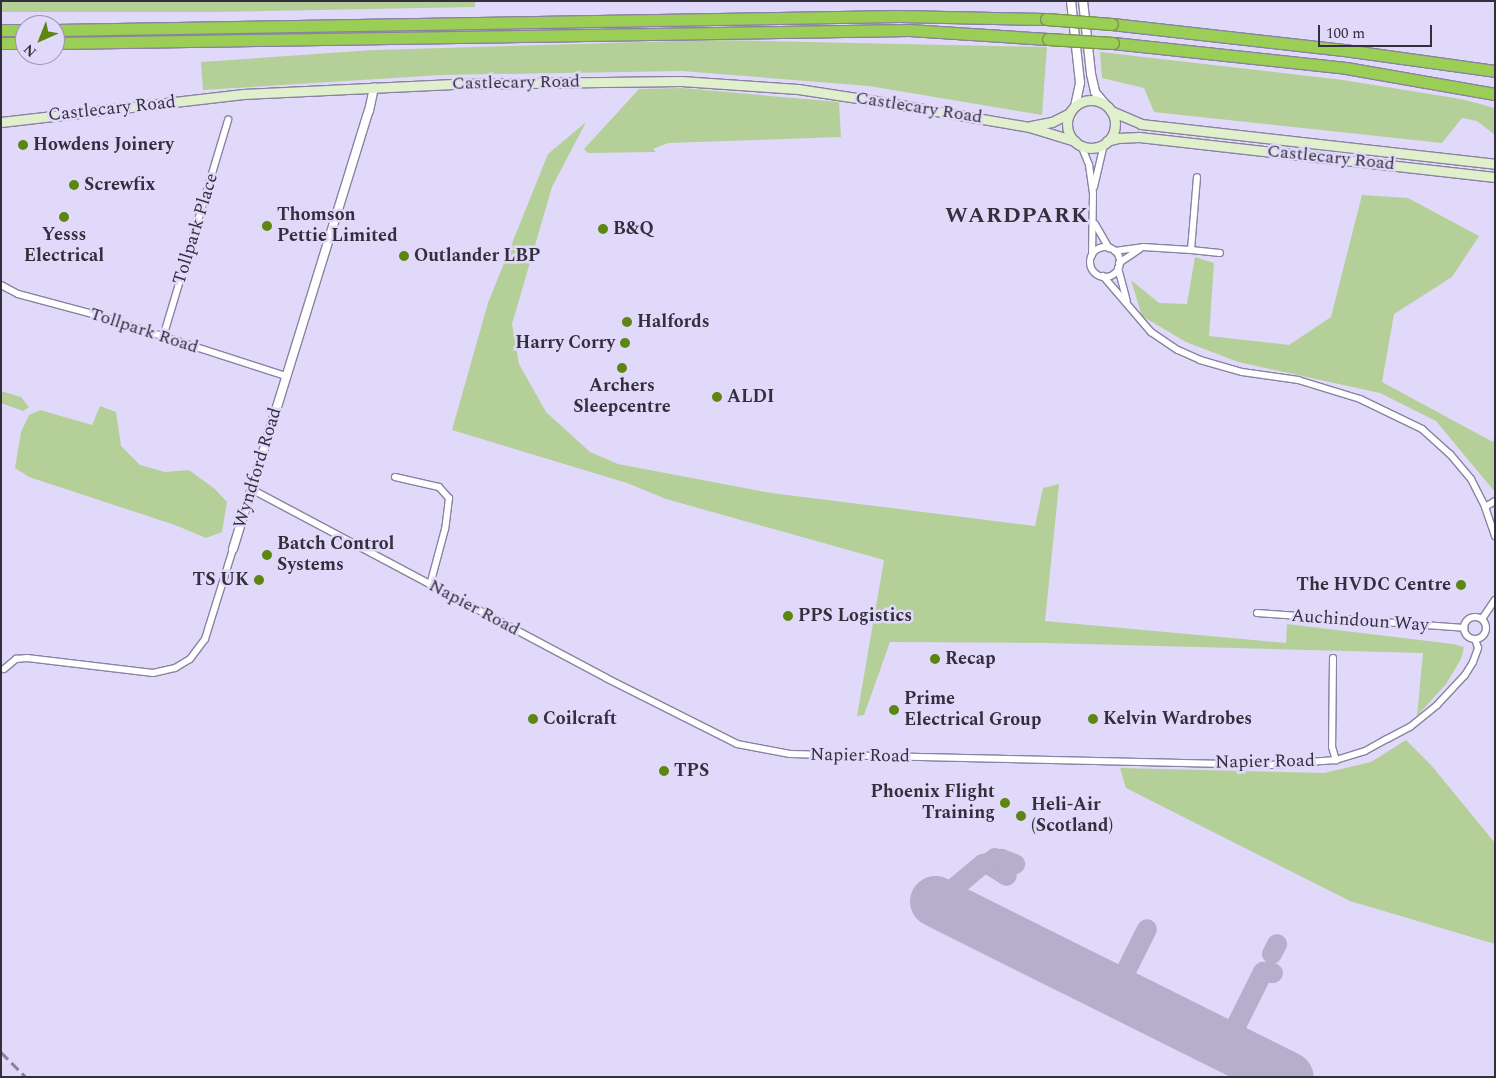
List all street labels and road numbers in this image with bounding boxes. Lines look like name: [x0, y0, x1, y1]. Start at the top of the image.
street label: Castlecary Road: [452, 71, 580, 95]
street label: Castlecary Road: [854, 87, 984, 129]
street label: Castlecary Road: [47, 92, 177, 126]
street label: Castlecary Road: [1266, 141, 1396, 175]
street label: Tollpark Place: [169, 171, 223, 287]
street label: Tollpark Road: [87, 303, 201, 359]
street label: Wyndford Road: [229, 405, 287, 531]
street label: Napier Road: [425, 575, 523, 641]
street label: Auchindoun Way: [1290, 605, 1430, 637]
street label: Napier Road: [810, 744, 910, 768]
street label: Napier Road: [1215, 750, 1315, 774]

